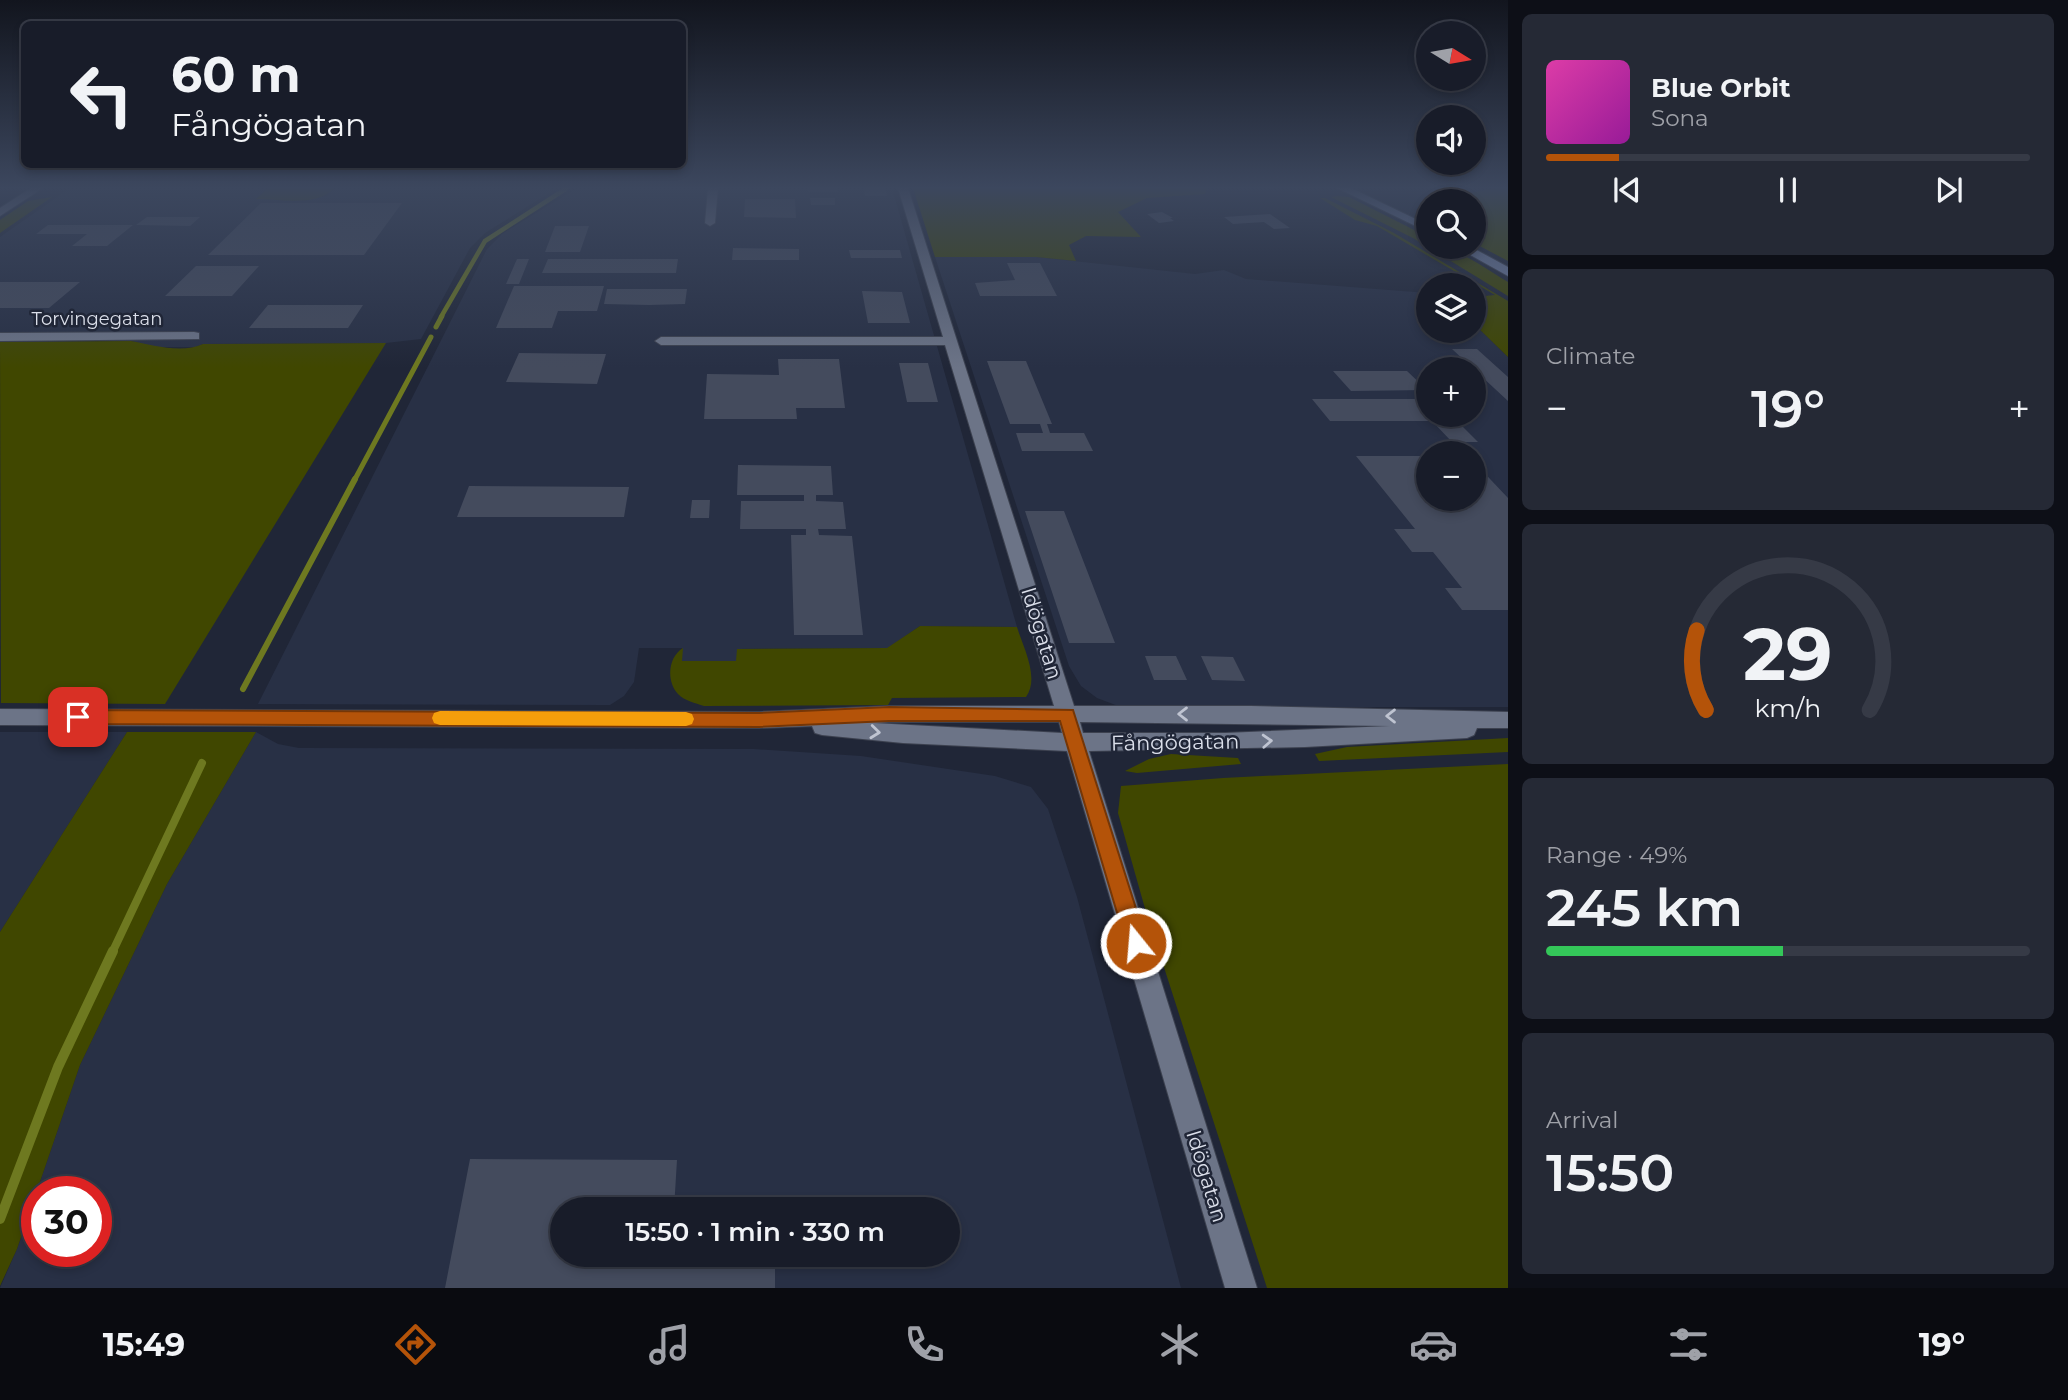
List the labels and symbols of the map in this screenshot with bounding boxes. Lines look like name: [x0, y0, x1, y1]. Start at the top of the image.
north arrow: [1416, 21, 1486, 91]
street label: Torvingegatan: [32, 308, 162, 330]
street label: Idögatan: [1016, 584, 1068, 682]
pin: [48, 687, 108, 747]
one-way arrow: [1177, 706, 1187, 722]
one-way arrow: [1385, 708, 1396, 724]
one-way arrow: [869, 725, 881, 740]
street label: Fångögatan: [1111, 728, 1239, 756]
one-way arrow: [1262, 733, 1273, 748]
position arrow: [1099, 906, 1173, 980]
street label: Idögatan: [1181, 1127, 1233, 1225]
speed limit sign: 30: [21, 1176, 112, 1267]

